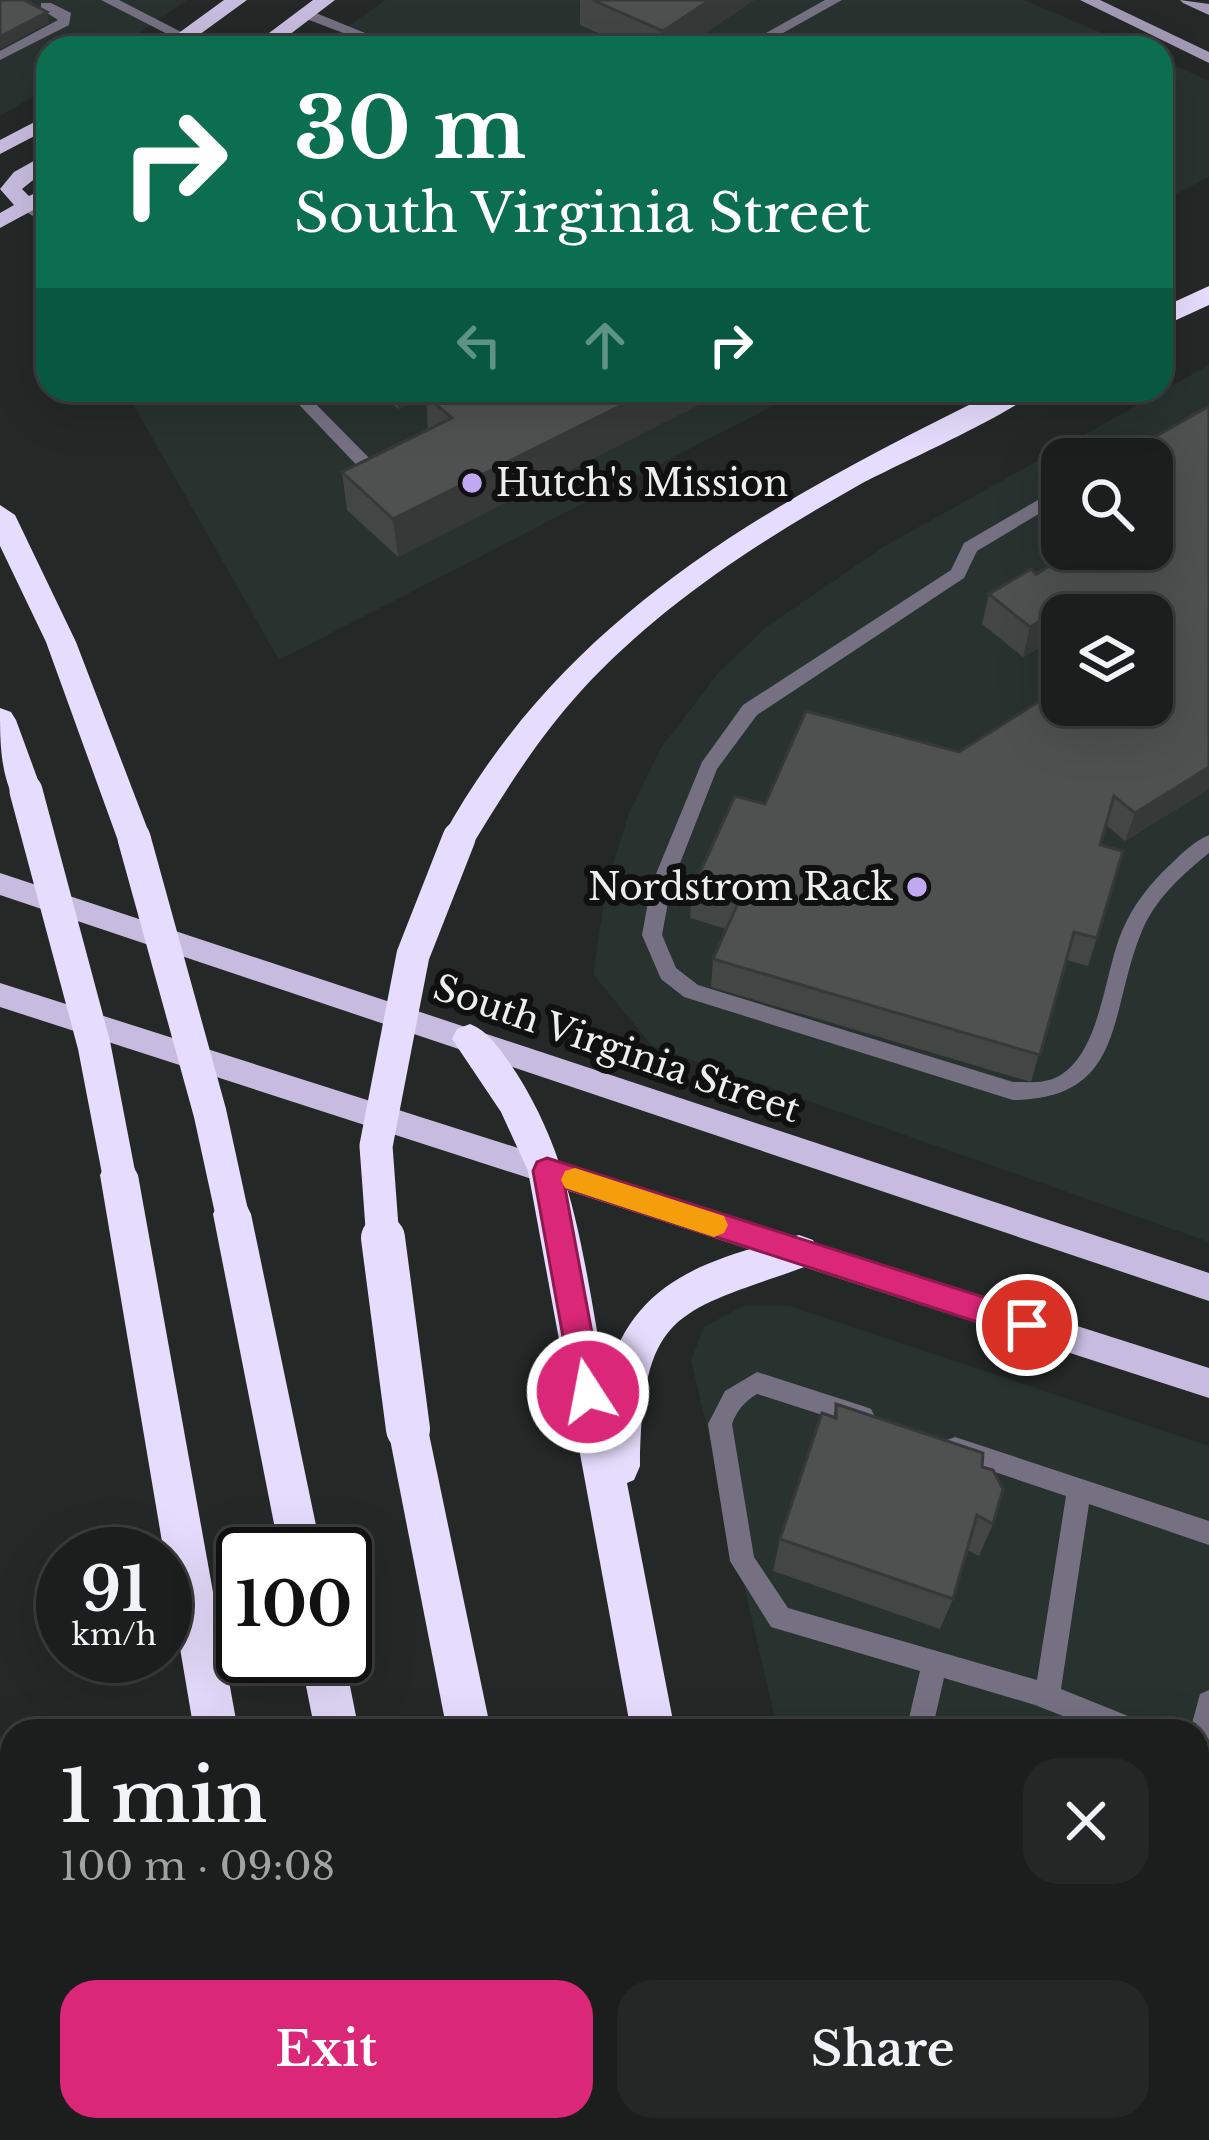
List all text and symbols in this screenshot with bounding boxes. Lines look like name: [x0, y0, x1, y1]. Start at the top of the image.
text: 30 m: [294, 77, 526, 181]
icon: right: [96, 84, 252, 240]
text: South Virginia Street: [294, 180, 871, 247]
icon: left: [446, 312, 512, 378]
icon: ahead: [572, 312, 638, 378]
icon: right: [698, 312, 764, 378]
map controls: [1041, 438, 1173, 726]
button: search: [1041, 438, 1173, 570]
place label: Hutch's Mission: [496, 461, 788, 506]
marker: Hutch's Mission: [459, 470, 485, 496]
button: layers: [1041, 594, 1173, 726]
place label: Nordstrom Rack: [588, 865, 893, 910]
marker: Nordstrom Rack: [904, 874, 930, 900]
street label: South Virginia Street: [428, 965, 806, 1132]
pin: [976, 1274, 1078, 1376]
icon: arrive: [994, 1292, 1060, 1358]
position arrow: [525, 1329, 651, 1455]
speed limit sign: 100: [216, 1527, 372, 1683]
text: 91: [81, 1553, 147, 1627]
text: km/h: [71, 1616, 157, 1653]
text: 1 min: [60, 1752, 267, 1841]
button: close: [1023, 1758, 1149, 1884]
text: 100 m · 09:08: [60, 1842, 335, 1891]
button: Exit: [60, 1980, 593, 2118]
button: Share: [617, 1980, 1149, 2118]

